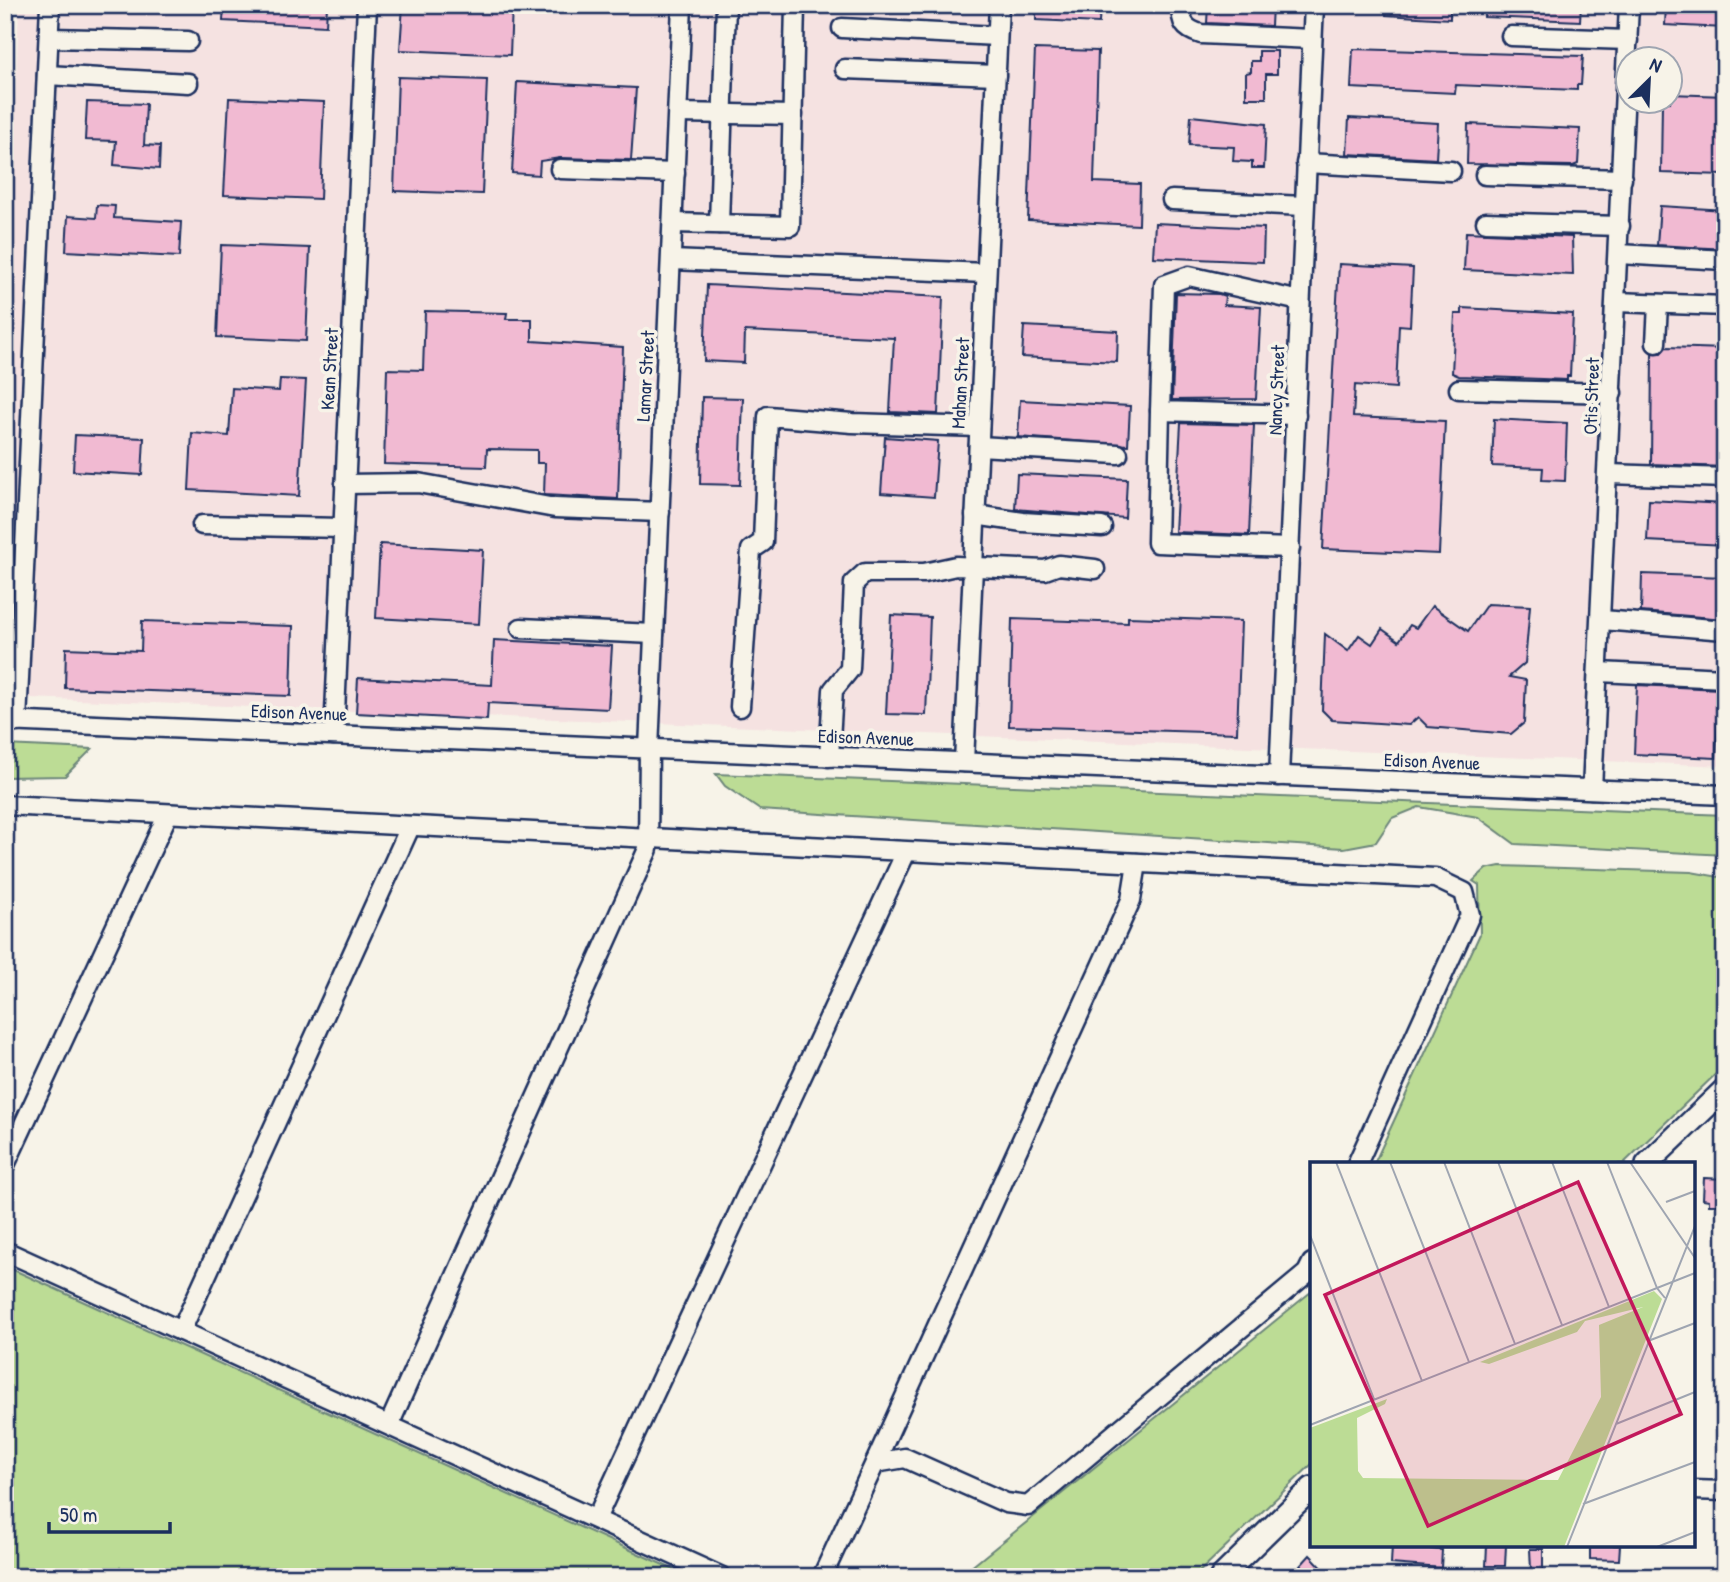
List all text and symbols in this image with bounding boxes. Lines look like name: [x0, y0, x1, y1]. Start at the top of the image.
north arrow: [1614, 46, 1684, 116]
text: N: [1646, 51, 1666, 78]
street label: Kean Street: [314, 327, 344, 411]
street label: Lamar Street: [630, 330, 660, 422]
street label: Mahan Street: [945, 336, 975, 429]
street label: Nancy Street: [1261, 344, 1291, 436]
street label: Otis Street: [1577, 356, 1605, 435]
street label: Edison Avenue: [250, 697, 348, 727]
street label: Edison Avenue: [817, 722, 915, 752]
street label: Edison Avenue: [1383, 746, 1481, 776]
inset map: [1310, 1162, 1695, 1547]
scale bar: [49, 1491, 170, 1535]
text: 50 m: [60, 1500, 97, 1529]

